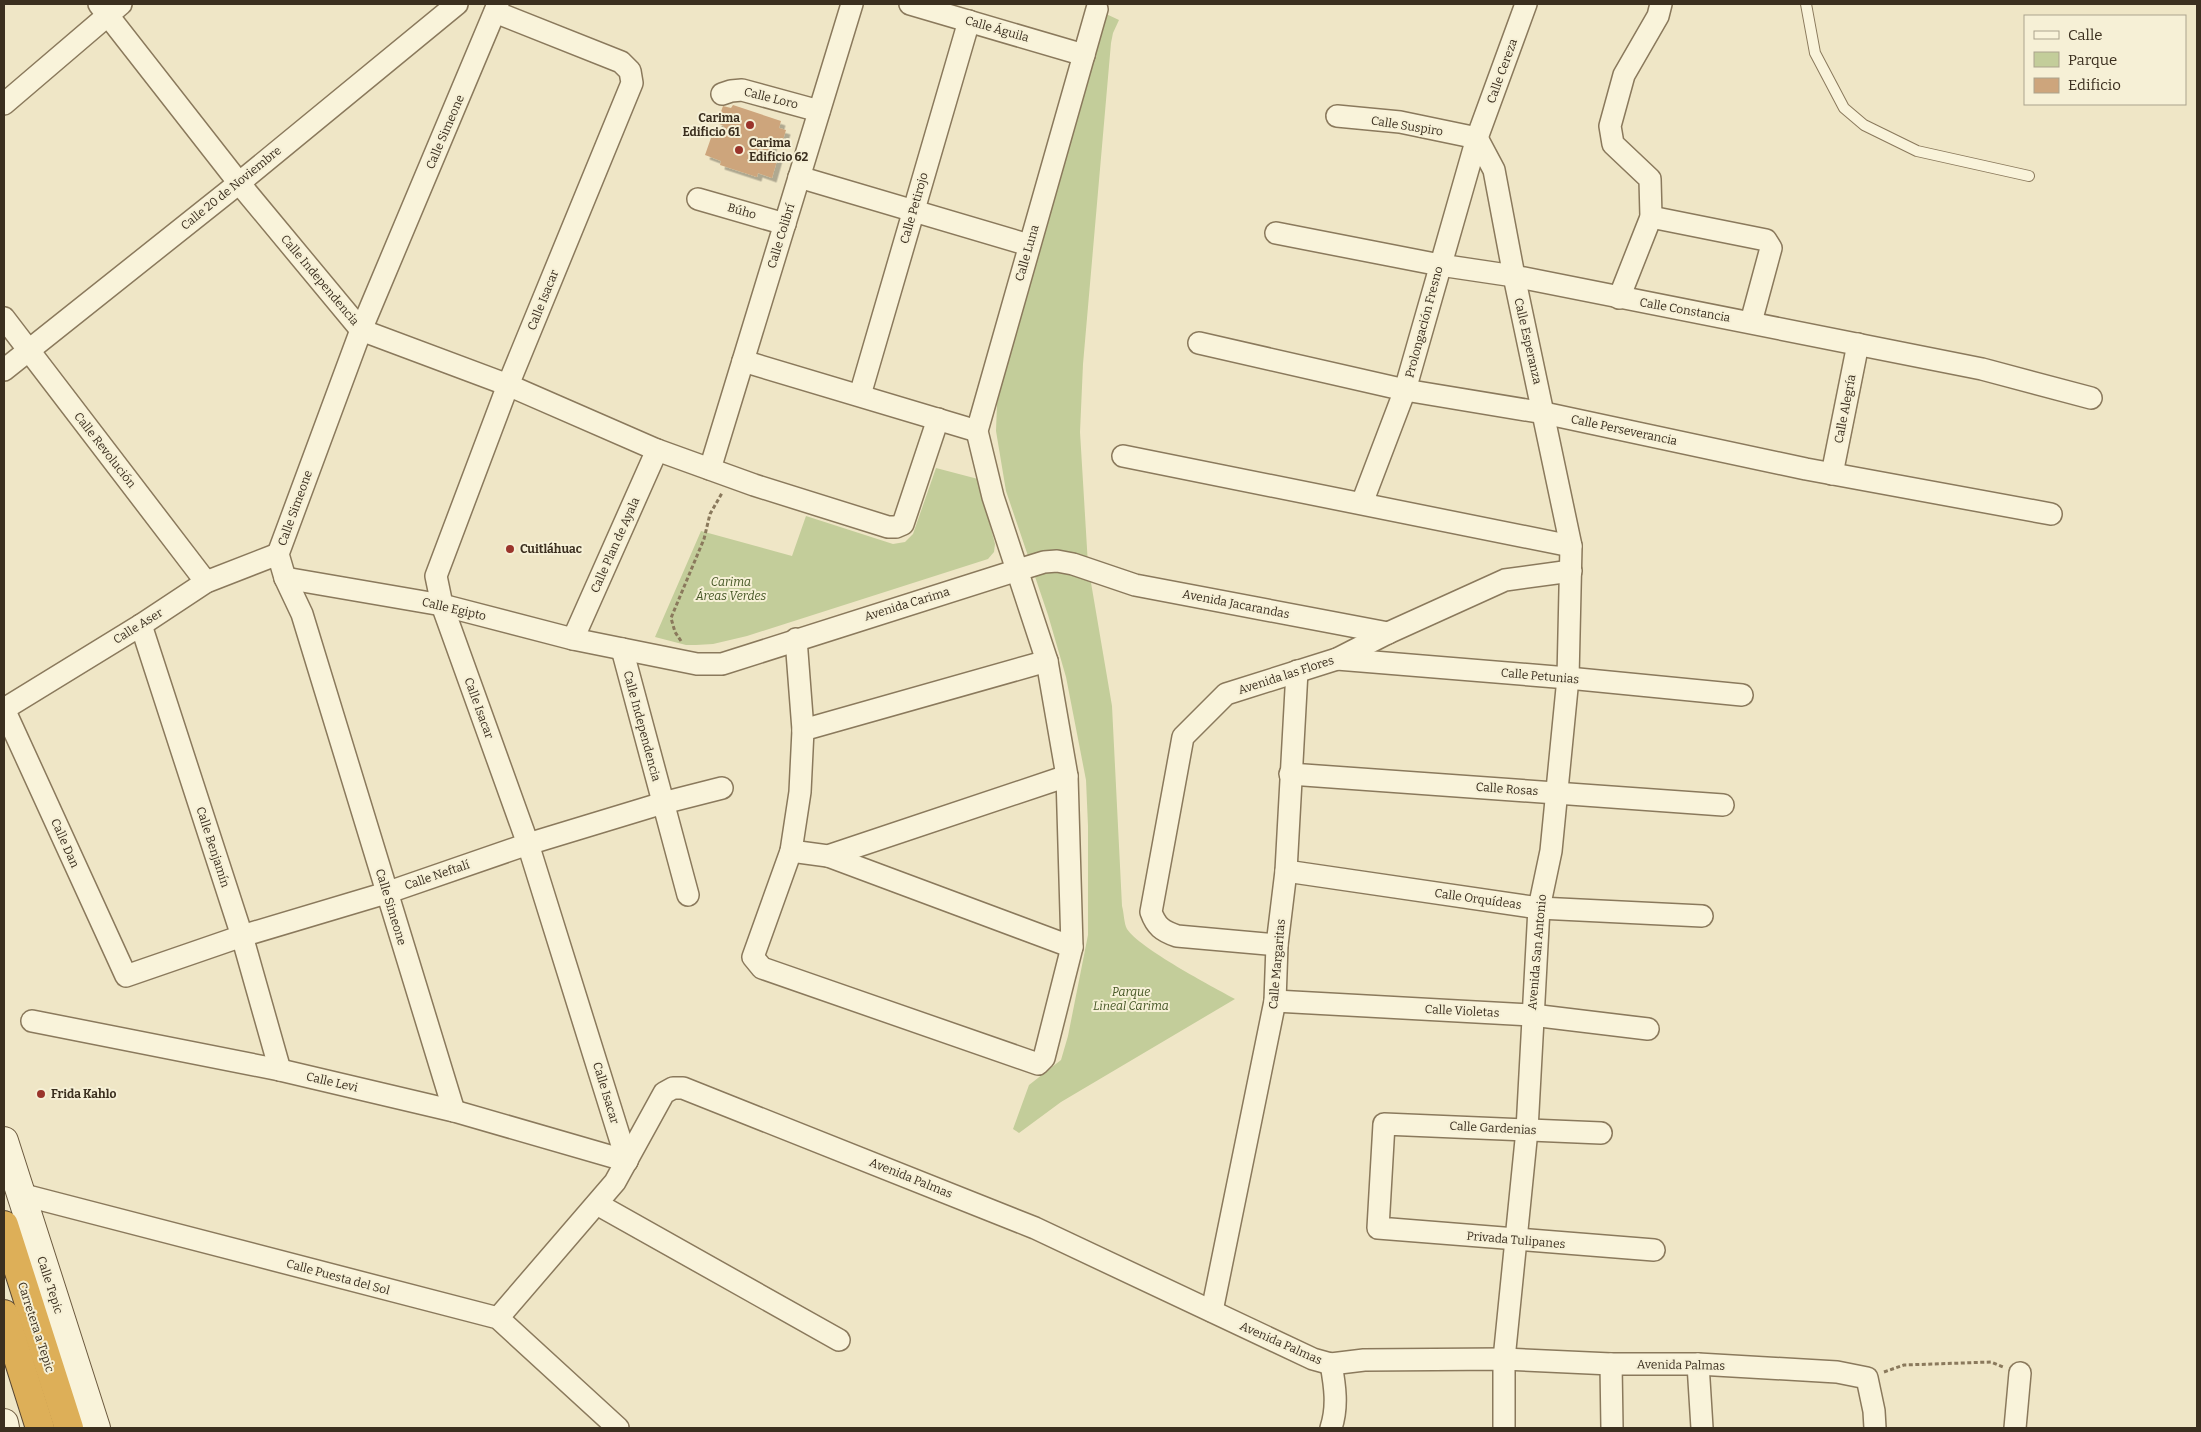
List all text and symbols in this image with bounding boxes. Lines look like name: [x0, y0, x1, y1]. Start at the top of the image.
street label: Calle Águila: [963, 12, 1031, 45]
legend: [2024, 15, 2186, 105]
text: Calle: [2068, 26, 2102, 44]
street label: Calle Cereza: [1484, 36, 1520, 105]
text: Parque: [2068, 51, 2117, 69]
text: Edificio: [2068, 76, 2121, 94]
street label: Calle Loro: [743, 85, 800, 111]
street label: Calle Simeone: [423, 93, 467, 171]
place label: Carima Edificio 61: [682, 111, 741, 139]
street label: Calle Suspiro: [1370, 113, 1444, 139]
marker: Carima Edificio 61: [744, 119, 756, 131]
place label: Carima Edificio 62: [749, 136, 808, 164]
street label: Calle 20 de Noviembre: [178, 143, 284, 233]
marker: Carima Edificio 62: [733, 144, 745, 156]
street label: Calle Petirojo: [897, 171, 931, 245]
street label: Búho: [726, 200, 758, 222]
street label: Calle Colibrí: [765, 202, 798, 270]
street label: Calle Luna: [1012, 223, 1042, 283]
street label: Calle Independencia: [278, 232, 362, 328]
street label: Prolongación Fresno: [1402, 265, 1446, 379]
street label: Calle Isacar: [525, 267, 562, 332]
street label: Calle Constancia: [1639, 295, 1732, 325]
street label: Calle Esperanza: [1511, 297, 1545, 386]
street label: Calle Alegría: [1831, 373, 1859, 445]
street label: Calle Revolución: [71, 409, 139, 491]
street label: Calle Perseverancia: [1570, 412, 1679, 448]
street label: Calle Simeone: [275, 468, 315, 548]
street label: Calle Plan de Ayala: [588, 495, 643, 595]
place label: Cuitláhuac: [520, 542, 582, 556]
marker: Cuitláhuac: [504, 543, 516, 555]
park label: Carima Áreas Verdes: [695, 575, 766, 603]
street label: Avenida Carima: [863, 584, 952, 624]
street label: Avenida Jacarandas: [1181, 587, 1291, 621]
street label: Calle Egipto: [420, 595, 488, 623]
street label: Calle Aser: [111, 605, 166, 647]
street label: Avenida las Flores: [1236, 653, 1336, 697]
street label: Calle Petunias: [1500, 666, 1580, 686]
street label: Calle Independencia: [620, 669, 664, 783]
street label: Calle Isacar: [461, 676, 497, 741]
street label: Calle Rosas: [1475, 780, 1539, 798]
street label: Calle Benjamín: [193, 805, 233, 890]
street label: Calle Dan: [48, 816, 82, 870]
street label: Calle Neftalí: [403, 857, 472, 893]
street label: Calle Simeone: [373, 867, 409, 947]
street label: Calle Orquídeas: [1434, 886, 1523, 912]
street label: Avenida San Antonio: [1525, 893, 1549, 1010]
street label: Calle Margaritas: [1266, 918, 1288, 1010]
park label: Parque Lineal Carima: [1093, 985, 1169, 1013]
street label: Calle Violetas: [1424, 1002, 1500, 1020]
street label: Calle Isacar: [590, 1060, 622, 1126]
street label: Calle Levi: [305, 1069, 360, 1095]
place label: Frida Kahlo: [51, 1087, 116, 1101]
marker: Frida Kahlo: [35, 1088, 47, 1100]
street label: Calle Gardenias: [1449, 1119, 1537, 1137]
street label: Avenida Palmas: [867, 1155, 955, 1201]
street label: Privada Tulipanes: [1466, 1229, 1566, 1251]
street label: Calle Tepic: [34, 1254, 66, 1316]
street label: Calle Puesta del Sol: [285, 1256, 392, 1298]
street label: Carretera a Tepic: [15, 1280, 57, 1374]
street label: Avenida Palmas: [1238, 1319, 1324, 1367]
street label: Avenida Palmas: [1637, 1357, 1726, 1373]

